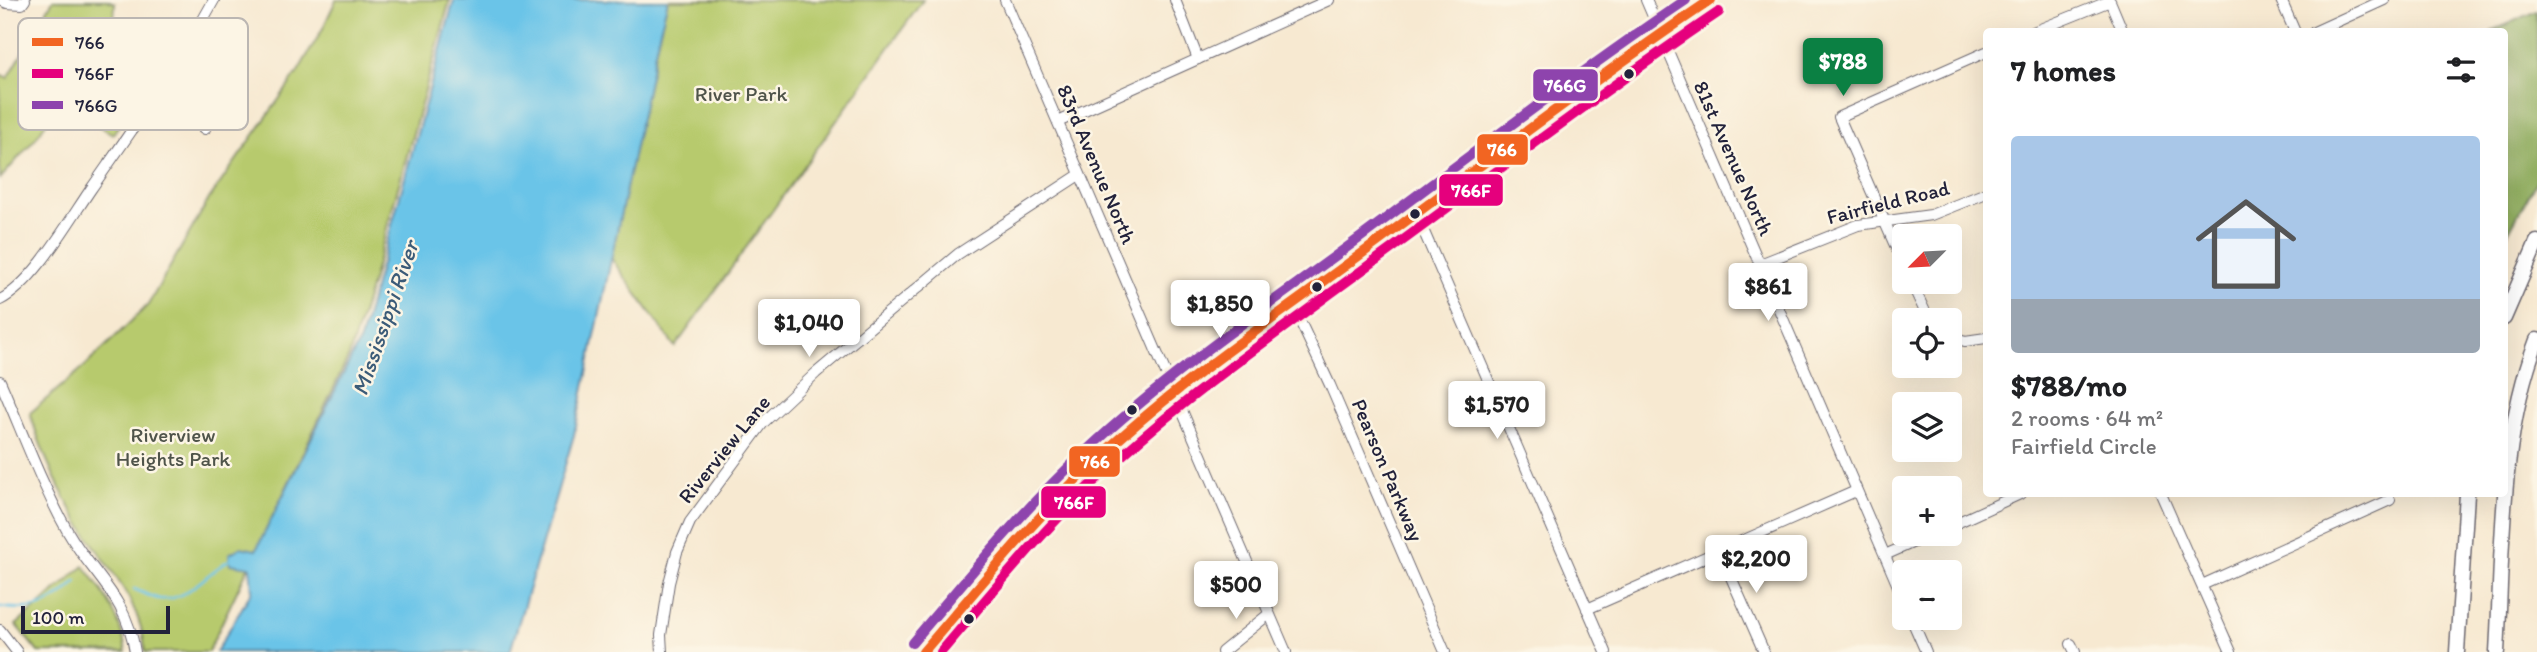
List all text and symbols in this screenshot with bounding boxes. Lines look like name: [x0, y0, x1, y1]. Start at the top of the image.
legend: [18, 18, 248, 130]
text: 766: [75, 31, 105, 54]
pin: $788: [1802, 38, 1884, 98]
text: $788: [1819, 47, 1867, 75]
icon: filters: [2442, 51, 2480, 89]
text: 7 homes: [2011, 52, 2116, 89]
text: 766F: [75, 62, 115, 85]
unlabelled marker: [1622, 67, 1636, 81]
line badge: 766G: [1532, 68, 1599, 102]
text: 766G: [1543, 74, 1586, 97]
street label: 81st Avenue North: [1689, 77, 1780, 240]
park label: River Park: [695, 81, 787, 106]
street label: 83rd Avenue North: [1052, 81, 1142, 248]
text: 766G: [75, 94, 118, 117]
line badge: 766: [1476, 133, 1529, 166]
text: 766: [1486, 138, 1517, 161]
line badge: 766F: [1438, 173, 1504, 207]
street label: Fairfield Road: [1824, 175, 1952, 229]
text: 766F: [1450, 179, 1492, 202]
icon: home: [2183, 181, 2309, 307]
unlabelled marker: [1408, 207, 1422, 221]
north arrow: [1892, 224, 1962, 294]
map controls: [1892, 224, 1962, 630]
water label: Mississippi River: [345, 235, 425, 399]
pin: $861: [1727, 264, 1809, 323]
text: $861: [1744, 272, 1792, 300]
pin: $1,850: [1163, 280, 1277, 340]
unlabelled marker: [1310, 280, 1324, 294]
text: $1,850: [1187, 289, 1253, 317]
pin: $1,040: [752, 300, 866, 359]
text: $1,040: [774, 308, 844, 336]
button: locate: [1892, 308, 1962, 378]
text: $788/mo: [2011, 367, 2127, 404]
pin: $1,570: [1440, 382, 1554, 441]
street label: Riverview Lane: [673, 390, 775, 508]
text: $1,570: [1464, 390, 1530, 418]
button: layers: [1892, 392, 1962, 462]
street label: Pearson Parkway: [1347, 395, 1429, 545]
unlabelled marker: [1125, 403, 1139, 417]
text: 2 rooms · 64 m²: [2011, 404, 2163, 432]
park label: Riverview Heights Park: [116, 422, 230, 471]
text: Fairfield Circle: [2011, 432, 2157, 460]
line badge: 766: [1068, 445, 1121, 478]
text: 766: [1079, 450, 1110, 473]
button: +: [1892, 476, 1962, 546]
line badge: 766F: [1040, 485, 1107, 519]
text: 766F: [1053, 491, 1095, 514]
pin: $2,200: [1699, 536, 1813, 595]
text: $2,200: [1721, 544, 1791, 572]
button: −: [1892, 560, 1962, 630]
pin: $500: [1195, 562, 1277, 621]
text: $500: [1210, 570, 1262, 598]
scale bar: [21, 603, 170, 635]
text: 100 m: [32, 606, 84, 629]
unlabelled marker: [962, 612, 976, 626]

